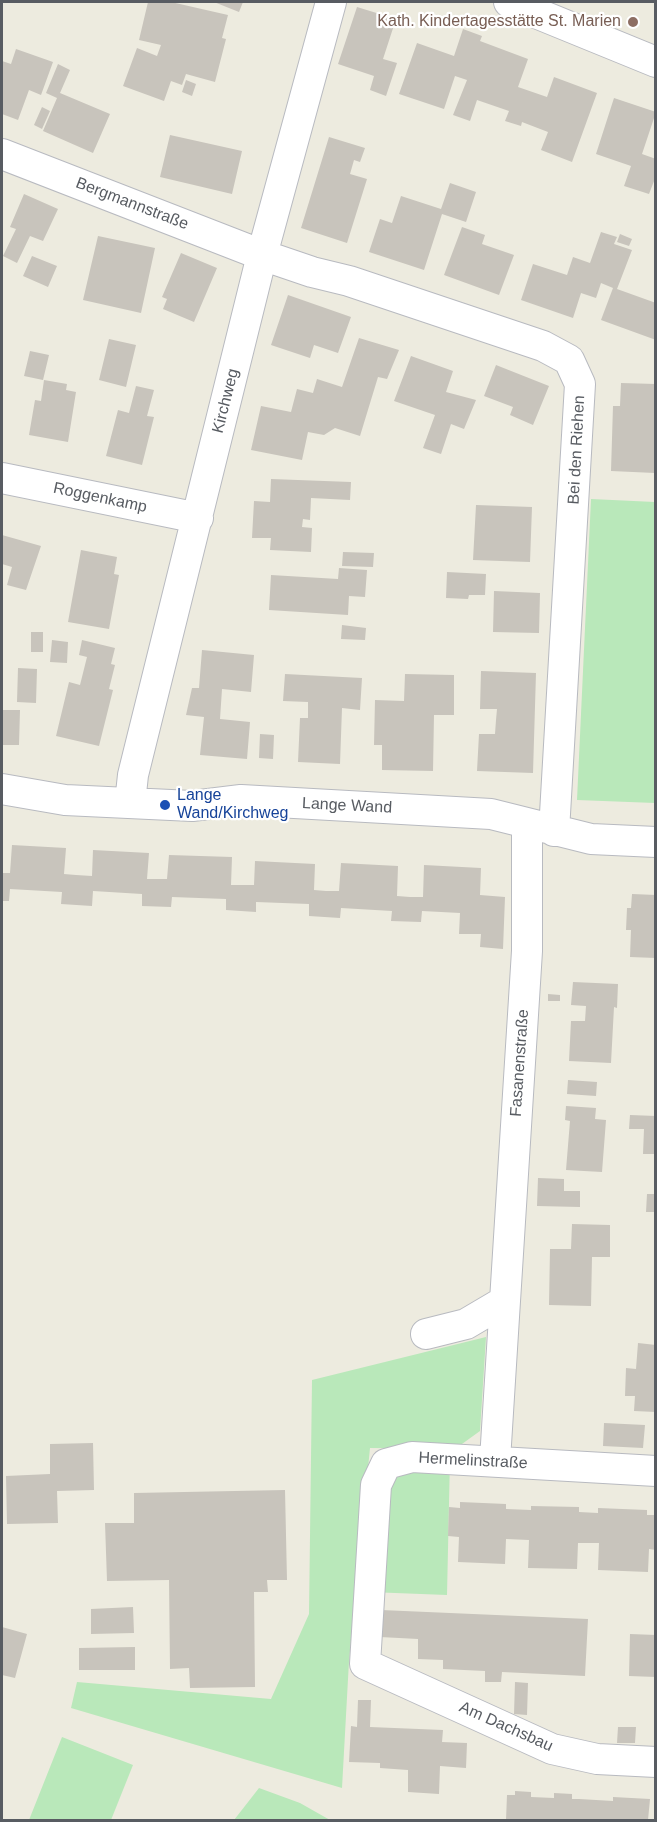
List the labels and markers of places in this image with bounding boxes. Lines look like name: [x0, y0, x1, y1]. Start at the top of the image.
place label: Kath. Kindertagesstätte St. Marien: [377, 12, 621, 32]
marker: Kath. Kindertagesstätte St. Marien: [626, 15, 640, 29]
place label: Lange Wand/Kirchweg: [177, 786, 288, 824]
marker: Lange Wand/Kirchweg: [158, 798, 172, 812]

